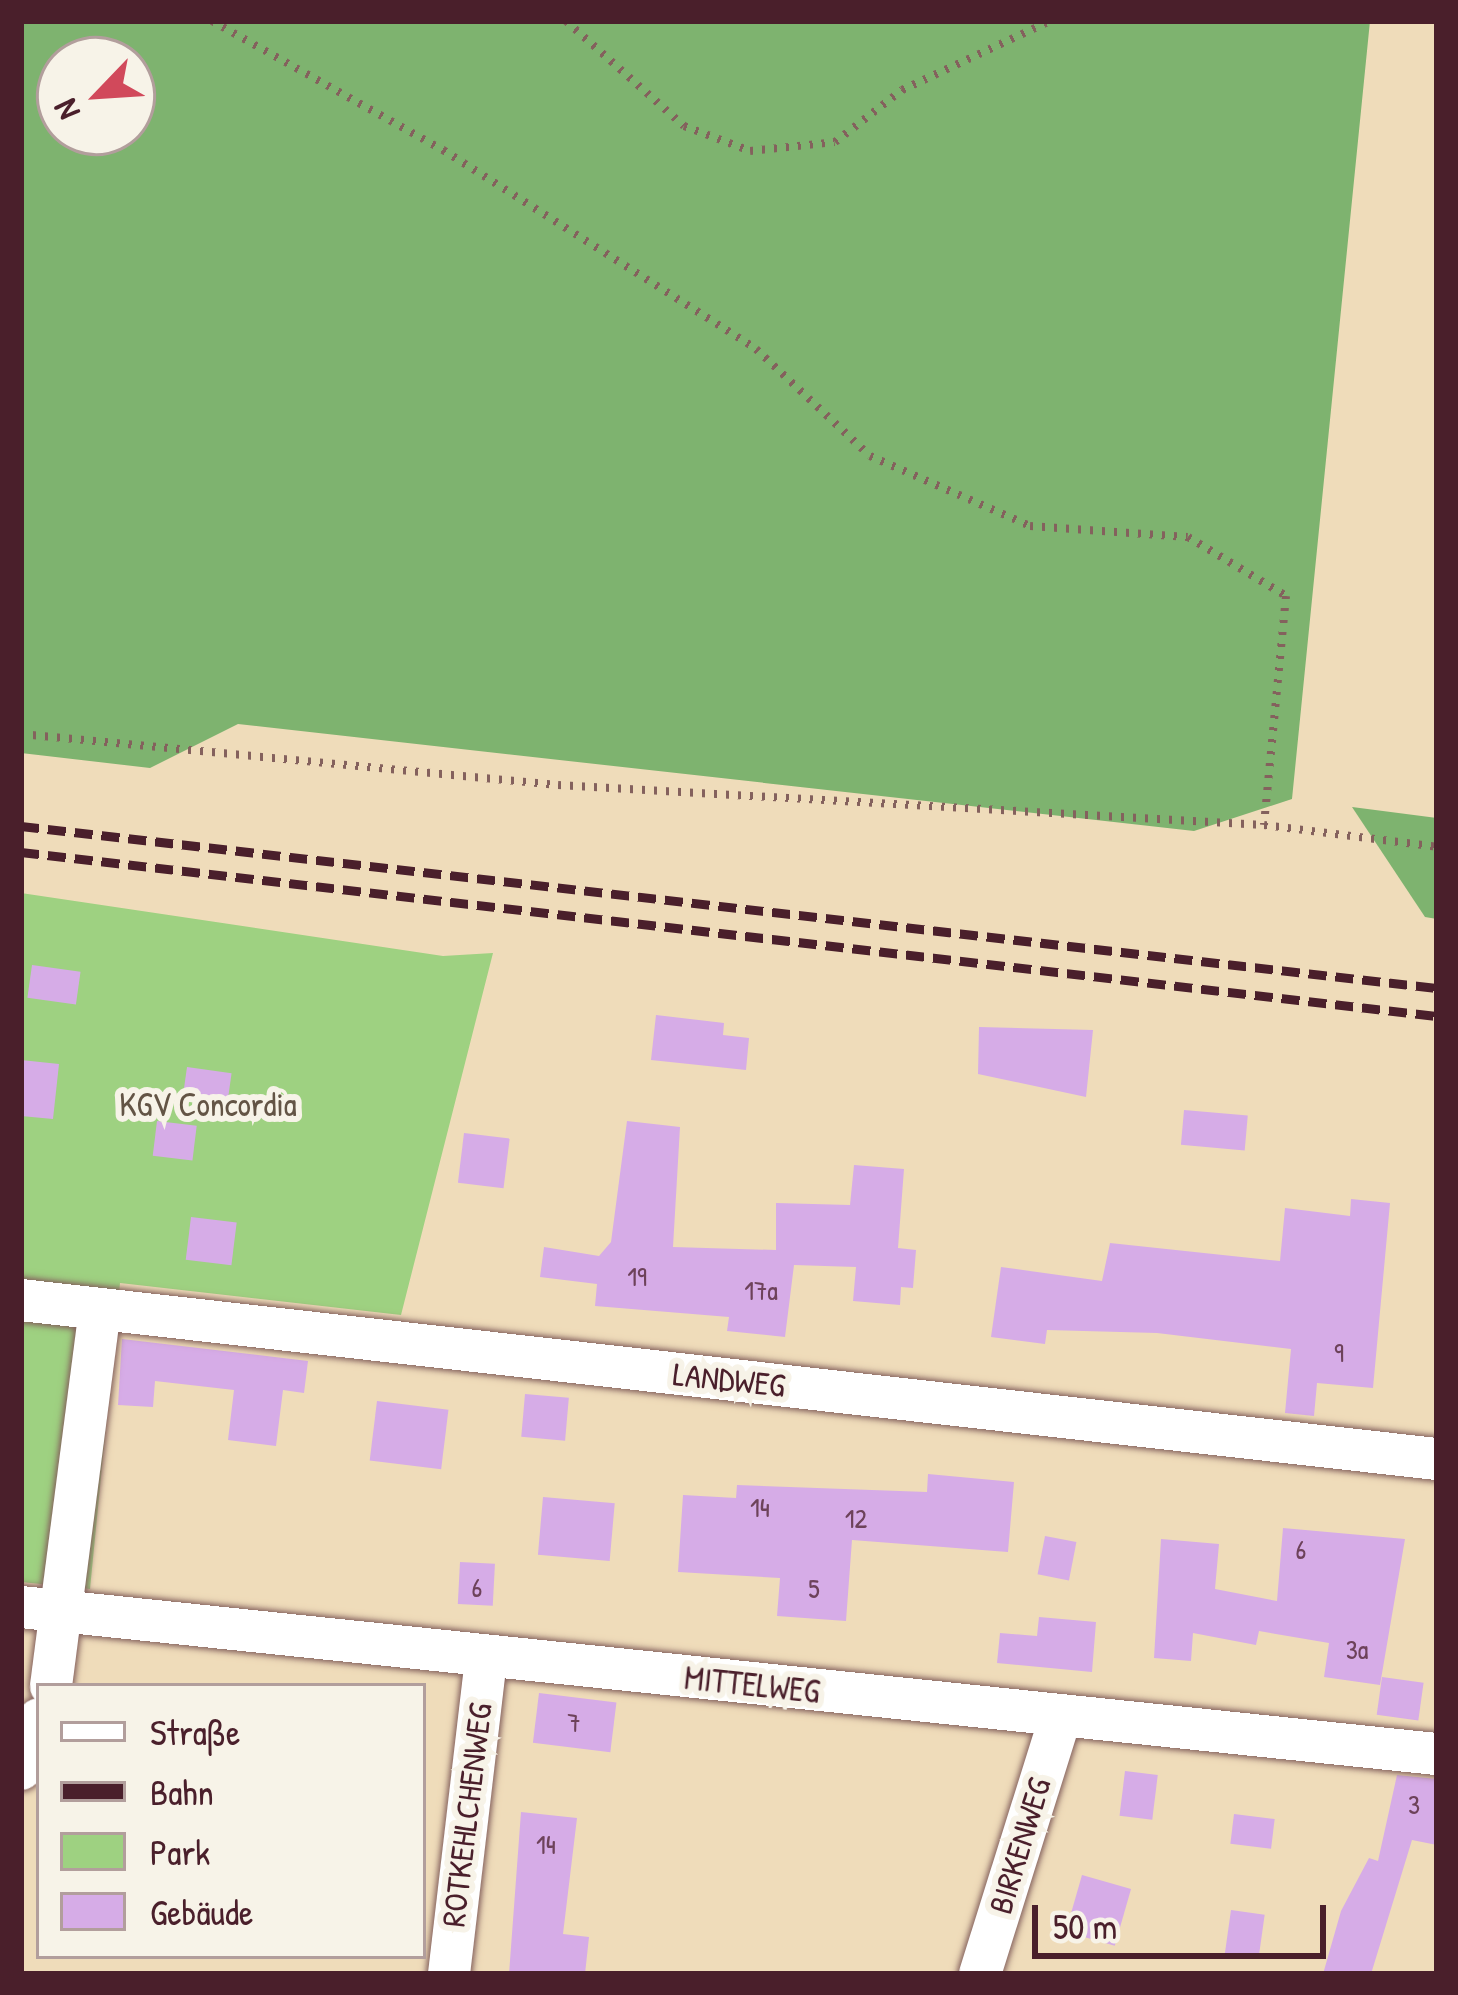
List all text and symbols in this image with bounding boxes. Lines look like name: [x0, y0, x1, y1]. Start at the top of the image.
north arrow: [36, 36, 156, 156]
text: N: [42, 93, 90, 127]
park label: KGV Concordia: [119, 1085, 297, 1125]
house number: 19: [627, 1261, 647, 1293]
house number: 17a: [744, 1275, 778, 1307]
house number: 9: [1334, 1337, 1344, 1369]
street label: LANDWEG: [671, 1354, 787, 1406]
house number: 14: [750, 1492, 770, 1524]
house number: 12: [845, 1503, 867, 1535]
house number: 6: [1296, 1534, 1306, 1566]
house number: 6: [472, 1572, 482, 1604]
house number: 5: [808, 1573, 820, 1605]
house number: 3a: [1346, 1634, 1368, 1666]
street label: MITTELWEG: [682, 1658, 822, 1712]
legend: [36, 1683, 426, 1959]
street label: ROTKEHLCHENWEG: [434, 1701, 500, 1929]
text: Straße: [150, 1707, 240, 1756]
house number: 7: [567, 1707, 581, 1739]
text: Bahn: [150, 1767, 214, 1816]
street label: BIRKENWEG: [981, 1773, 1059, 1919]
house number: 3: [1408, 1789, 1420, 1821]
text: Park: [150, 1827, 210, 1876]
house number: 14: [536, 1829, 556, 1861]
scale bar: [1038, 1881, 1332, 1955]
text: Gebäude: [150, 1887, 253, 1936]
text: 50 m: [1053, 1901, 1117, 1950]

